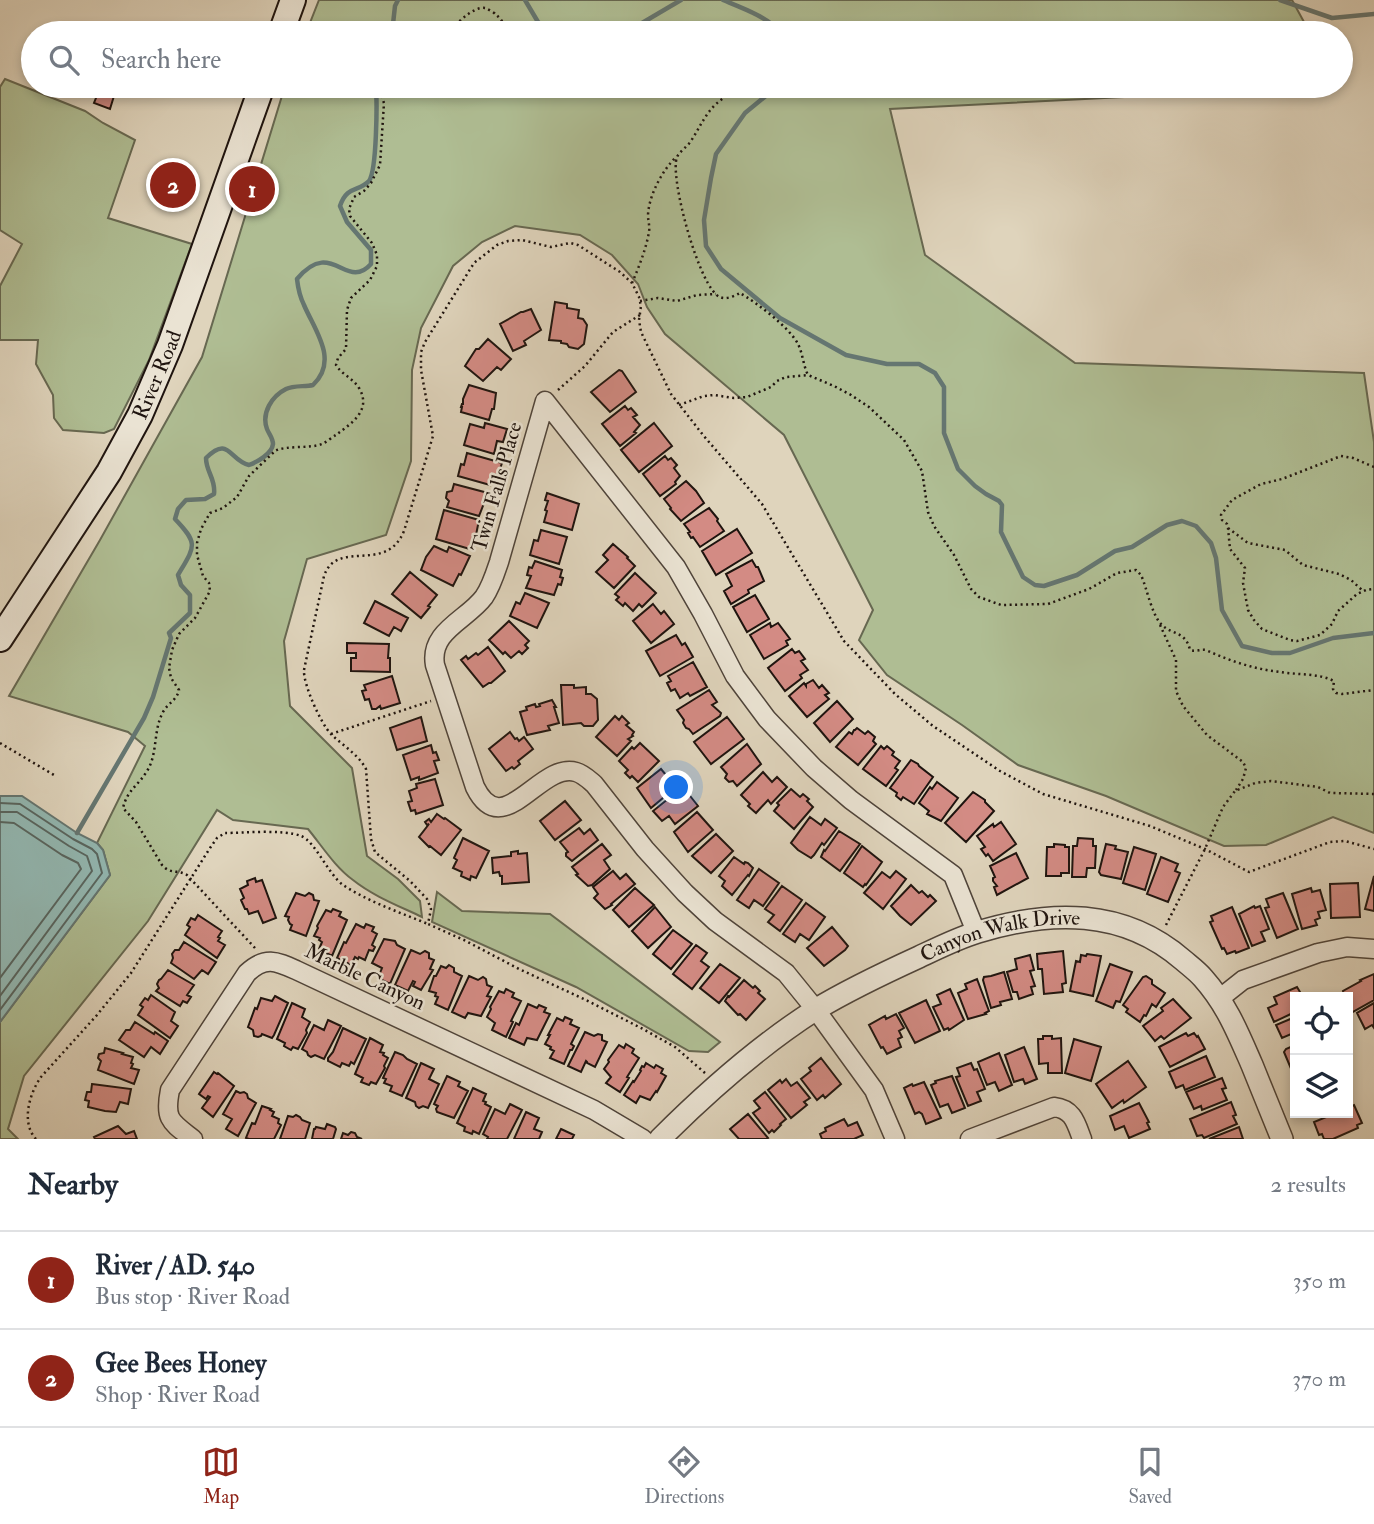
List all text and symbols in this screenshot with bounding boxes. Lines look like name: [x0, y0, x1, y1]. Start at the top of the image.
search box: [21, 21, 1353, 98]
icon: search: [45, 41, 83, 79]
text: Search here: [101, 44, 221, 76]
pin: 2: [150, 159, 196, 211]
pin: 1: [229, 163, 275, 215]
street label: River Road: [126, 326, 188, 424]
street label: Twin Falls Place: [466, 419, 529, 555]
your location: [659, 770, 693, 804]
street label: Canyon Walk Drive: [915, 904, 1081, 968]
street label: Marble Canyon: [300, 937, 430, 1017]
map controls: [1290, 992, 1353, 1118]
button: locate: [1290, 992, 1353, 1055]
button: layers: [1290, 1055, 1353, 1118]
text: Nearby: [28, 1166, 118, 1203]
text: 2 results: [1271, 1170, 1346, 1199]
text: River / AD. 540: [95, 1250, 255, 1282]
text: 1: [47, 1266, 55, 1295]
text: 350 m: [1293, 1266, 1346, 1295]
text: Bus stop · River Road: [95, 1282, 290, 1311]
text: Gee Bees Honey: [95, 1348, 266, 1380]
text: 2: [45, 1364, 57, 1393]
text: 370 m: [1292, 1364, 1346, 1393]
text: Shop · River Road: [95, 1380, 260, 1409]
tab: Map: [202, 1443, 240, 1509]
tab: Directions: [644, 1443, 724, 1509]
tab: Saved: [1128, 1443, 1172, 1509]

